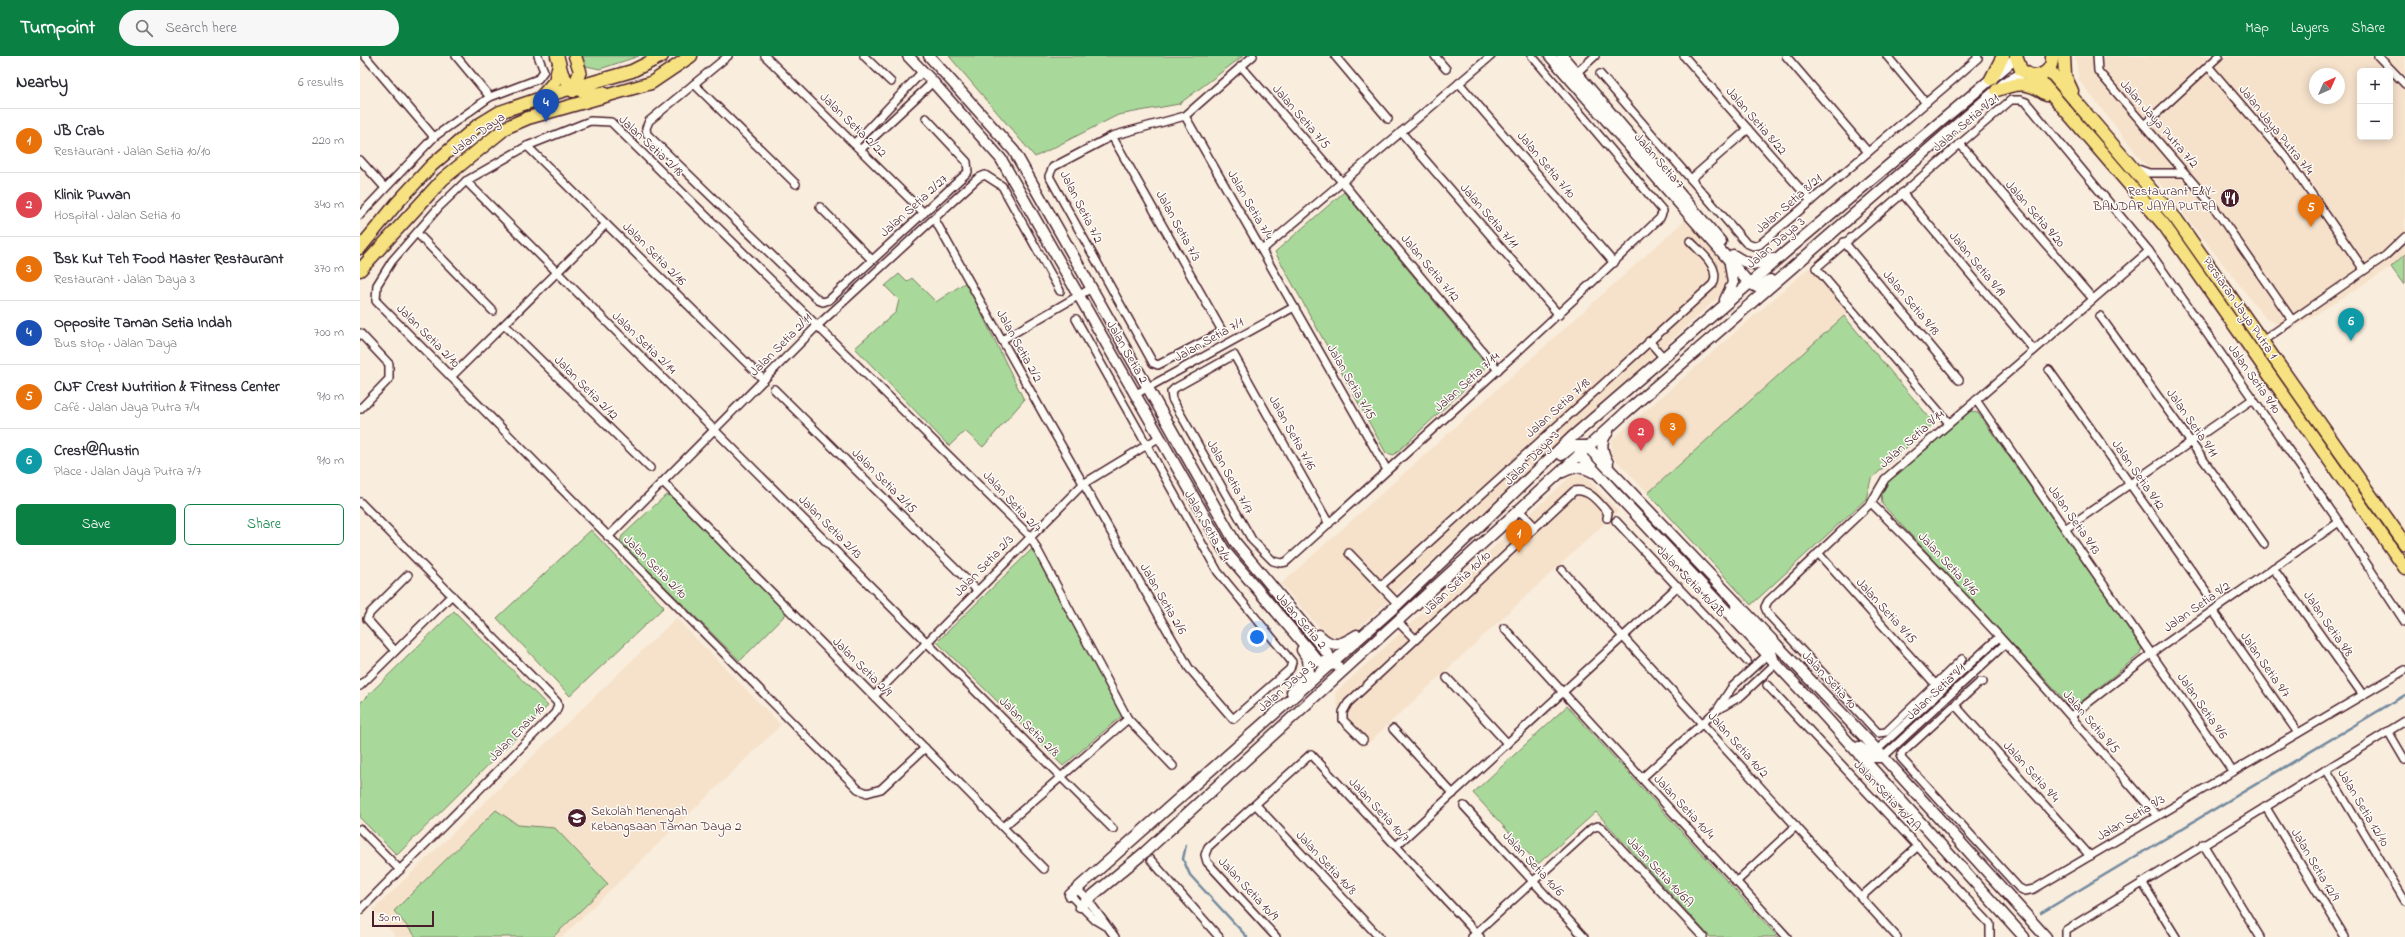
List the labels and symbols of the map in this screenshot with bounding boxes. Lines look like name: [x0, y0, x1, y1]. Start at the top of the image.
north arrow: [2309, 68, 2345, 104]
street label: Jalan Jaya Putra 7/2: [2114, 76, 2203, 173]
street label: Jalan Setia 7/5: [1268, 81, 1335, 154]
street label: Jalan Jaya Putra 7/4: [2233, 81, 2319, 180]
street label: Jalan Setia 8/22: [1721, 83, 1791, 160]
street label: Jalan Setia 2/22: [815, 88, 891, 162]
pin: 4: [533, 89, 559, 122]
street label: Jalan Setia 9/21: [1929, 89, 2003, 157]
street label: Jalan Daya: [447, 108, 510, 161]
street label: Jalan Setia 2/18: [614, 111, 688, 181]
street label: Jalan Setia 7/10: [1512, 127, 1580, 203]
street label: Jalan Setia 7: [1629, 129, 1689, 194]
street label: Jalan Setia 7/4: [1222, 166, 1278, 244]
street label: Jalan Setia 7/2: [1055, 167, 1108, 247]
street label: Jalan Setia 2/27: [876, 170, 953, 242]
street label: Jalan Setia 8/21: [1751, 170, 1827, 238]
street label: Jalan Setia 9/20: [2000, 176, 2070, 252]
street label: Jalan Setia 7/11: [1455, 179, 1523, 253]
place label: Restaurant E&Y- BANDAR JAYA PUTRA: [2092, 182, 2216, 216]
street label: Jalan Setia 7/3: [1151, 187, 1205, 265]
restaurant icon: Restaurant E&Y- BANDAR JAYA PUTRA: [2219, 187, 2241, 209]
pin: 5: [2298, 194, 2324, 227]
street label: Jalan Daya 3: [1742, 213, 1810, 274]
street label: Jalan Setia 2/16: [618, 218, 691, 291]
street label: Jalan Setia 9/19: [1944, 227, 2010, 301]
street label: Jalan Setia 7/12: [1396, 230, 1464, 306]
street label: Persiaran Jaya Putra 1: [2197, 253, 2283, 364]
street label: Jalan Setia 9/18: [1878, 266, 1944, 340]
street label: Jalan Setia 2/10: [392, 300, 465, 373]
street label: Jalan Setia 2/2: [991, 306, 1047, 386]
street label: Jalan Setia 2/14: [607, 307, 681, 379]
pin: 6: [2338, 308, 2364, 341]
street label: Jalan Setia 2/11: [745, 309, 817, 381]
street label: Jalan Setia 7/1: [1171, 313, 1247, 367]
street label: Jalan Setia 2: [1101, 317, 1153, 387]
street label: Jalan Setia 9/10: [2223, 340, 2285, 418]
street label: Jalan Setia 7/15: [1322, 341, 1381, 424]
street label: Jalan Setia 7/14: [1430, 347, 1504, 417]
street label: Jalan Setia 2/12: [549, 351, 623, 425]
street label: Jalan Setia 7/18: [1521, 374, 1595, 442]
street label: Jalan Setia 9/11: [2161, 385, 2223, 461]
street label: Jalan Setia 7/16: [1264, 392, 1320, 474]
street label: Jalan Setia 9/14: [1875, 405, 1949, 473]
pin: 3: [1660, 413, 1686, 446]
pin: 2: [1628, 418, 1654, 451]
street label: Jalan Daya 3: [1500, 426, 1565, 491]
street label: Jalan Setia 7/17: [1202, 436, 1259, 518]
street label: Jalan Setia 9/12: [2107, 436, 2170, 514]
street label: Jalan Setia 2/15: [847, 444, 921, 518]
street label: Jalan Setia 2/7: [978, 467, 1046, 538]
street label: Jalan Setia 9/13: [2043, 481, 2105, 559]
street label: Jalan Setia 2/4: [1179, 487, 1235, 566]
street label: Jalan Setia 2/13: [794, 491, 866, 563]
pin: 1: [1506, 520, 1532, 553]
street label: Jalan Setia 9/16: [1913, 528, 1983, 600]
street label: Jalan Setia 2/10: [619, 531, 692, 604]
street label: Jalan Setia 2/3: [950, 531, 1018, 601]
street label: Jalan Setia 10/2B: [1652, 542, 1730, 622]
street label: Jalan Setia 10/10: [1419, 546, 1496, 620]
street label: Jalan Setia 2/6: [1135, 560, 1191, 638]
street label: Jalan Setia 9/15: [1851, 574, 1921, 649]
street label: Jalan Setia 9/2: [2160, 577, 2235, 637]
street label: Jalan Setia 9/8: [2298, 587, 2358, 661]
street label: Jalan Setia 2: [1271, 588, 1331, 654]
your location: [1247, 627, 1267, 647]
street label: Jalan Setia 9/7: [2235, 628, 2295, 702]
street label: Jalan Setia 2/9: [828, 633, 896, 701]
street label: Jalan Setia 10: [1797, 647, 1861, 713]
street label: Jalan Daya 3: [1254, 655, 1321, 717]
street label: Jalan Setia 9/1: [1902, 659, 1970, 725]
street label: Jalan Setia 9/6: [2172, 669, 2232, 743]
street label: Jalan Setia 9/5: [2058, 686, 2124, 758]
street label: Jalan Setia 2/8: [994, 692, 1064, 762]
street label: Jalan Enau 16: [484, 700, 550, 766]
street label: Jalan Setia 10/2: [1703, 708, 1773, 783]
street label: Jalan Setia 9/4: [1998, 737, 2064, 807]
street label: Jalan Setia 10/2A: [1849, 756, 1925, 836]
street label: Jalan Setia 12/10: [2332, 765, 2394, 851]
street label: Jalan Setia 10/4: [1649, 770, 1720, 844]
street label: Jalan Setia 10/7: [1344, 773, 1415, 847]
street label: Jalan Setia 9/3: [2093, 790, 2169, 846]
place label: Sekolah Menengah Kebangsaan Taman Daya 2: [591, 802, 742, 837]
school or university icon: Sekolah Menengah Kebangsaan Taman Daya 2: [566, 807, 588, 829]
street label: Jalan Setia 12/9: [2286, 825, 2344, 905]
street label: Jalan Setia 10/8: [1291, 827, 1361, 900]
street label: Jalan Setia 10/6: [1498, 827, 1568, 901]
street label: Jalan Setia 10/6A: [1622, 832, 1698, 912]
street label: Jalan Setia 10/9: [1213, 853, 1283, 925]
scale bar: [372, 909, 434, 928]

